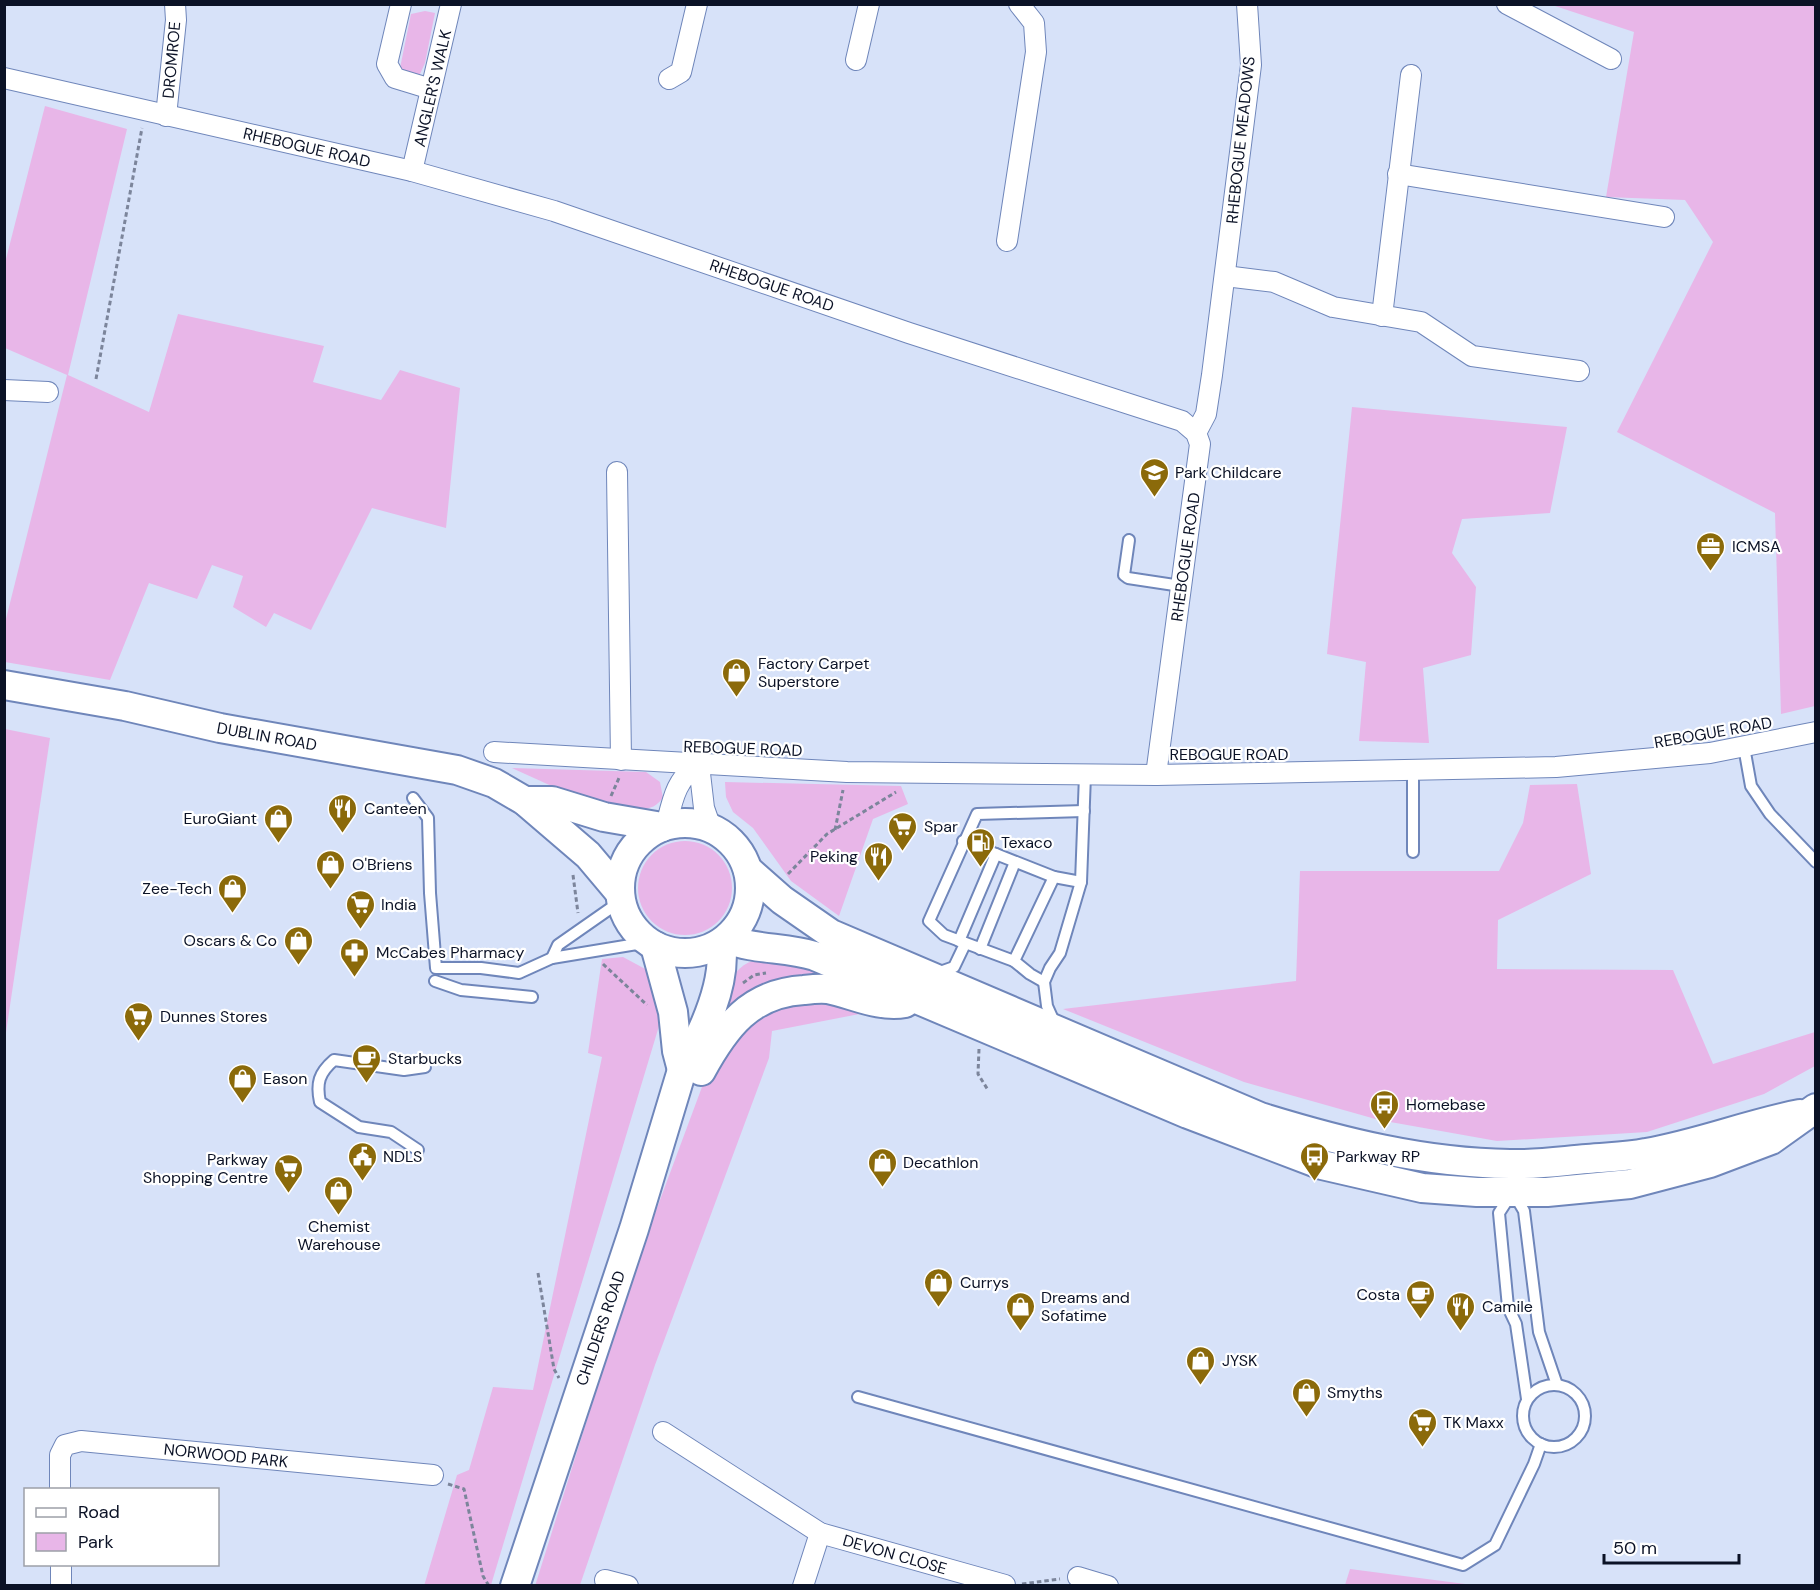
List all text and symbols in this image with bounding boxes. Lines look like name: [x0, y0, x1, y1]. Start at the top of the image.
street label: DROMROE: [158, 21, 185, 99]
street label: ANGLER'S WALK: [409, 27, 456, 149]
street label: RHEBOGUE MEADOWS: [1221, 55, 1260, 225]
street label: RHEBOGUE ROAD: [241, 123, 373, 172]
street label: RHEBOGUE ROAD: [707, 254, 837, 317]
school or university icon: Park Childcare: [1138, 456, 1170, 498]
place label: Park Childcare: [1175, 462, 1282, 483]
street label: RHEBOGUE ROAD: [1166, 491, 1205, 623]
office icon: ICMSA: [1695, 530, 1727, 572]
place label: ICMSA: [1732, 536, 1781, 557]
place label: Factory Carpet Superstore: [758, 653, 869, 692]
shop icon: Factory Carpet Superstore: [721, 656, 753, 698]
street label: REBOGUE ROAD: [1653, 712, 1774, 753]
street label: DUBLIN ROAD: [215, 717, 319, 756]
street label: REBOGUE ROAD: [683, 736, 803, 761]
street label: REBOGUE ROAD: [1169, 744, 1289, 765]
restaurant icon: Canteen: [327, 792, 359, 834]
place label: Canteen: [364, 798, 427, 819]
shop icon: EuroGiant: [262, 802, 294, 844]
place label: EuroGiant: [184, 808, 257, 829]
supermarket icon: Spar: [887, 810, 919, 852]
place label: Spar: [924, 816, 958, 837]
fuel station icon: Texaco: [964, 826, 996, 868]
place label: Texaco: [1001, 832, 1053, 853]
restaurant icon: Peking: [863, 840, 895, 882]
place label: Peking: [810, 846, 858, 867]
shop icon: O'Briens: [315, 848, 347, 890]
place label: O'Briens: [352, 854, 413, 875]
shop icon: Zee-Tech: [217, 872, 249, 914]
place label: Zee-Tech: [142, 878, 212, 899]
supermarket icon: India: [344, 888, 376, 930]
place label: India: [381, 894, 417, 915]
shop icon: Oscars & Co: [282, 924, 314, 966]
place label: Oscars & Co: [184, 930, 277, 951]
pharmacy icon: McCabes Pharmacy: [339, 936, 371, 978]
place label: McCabes Pharmacy: [376, 942, 524, 963]
supermarket icon: Dunnes Stores: [123, 1000, 155, 1042]
place label: Dunnes Stores: [160, 1006, 267, 1027]
cafe icon: Starbucks: [351, 1042, 383, 1084]
place label: Starbucks: [388, 1048, 462, 1069]
shop icon: Eason: [226, 1062, 258, 1104]
place label: Eason: [263, 1068, 307, 1089]
bus stop icon: Homebase: [1369, 1088, 1401, 1130]
place label: Homebase: [1406, 1094, 1486, 1115]
public building icon: NDLS: [346, 1140, 378, 1182]
bus stop icon: Parkway RP: [1299, 1140, 1331, 1182]
place label: NDLS: [383, 1146, 422, 1167]
shop icon: Decathlon: [866, 1146, 898, 1188]
place label: Parkway RP: [1336, 1146, 1420, 1167]
place label: Parkway Shopping Centre: [143, 1149, 268, 1188]
supermarket icon: Parkway Shopping Centre: [273, 1152, 305, 1194]
place label: Decathlon: [903, 1152, 978, 1173]
shop icon: Chemist Warehouse: [323, 1174, 355, 1216]
place label: Chemist Warehouse: [297, 1216, 381, 1255]
shop icon: Currys: [923, 1266, 955, 1308]
street label: CHILDERS ROAD: [571, 1268, 630, 1388]
place label: Currys: [960, 1272, 1009, 1293]
cafe icon: Costa: [1405, 1278, 1437, 1320]
place label: Costa: [1356, 1284, 1400, 1305]
place label: Dreams and Sofatime: [1041, 1287, 1130, 1326]
shop icon: Dreams and Sofatime: [1004, 1290, 1036, 1332]
restaurant icon: Camile: [1445, 1290, 1477, 1332]
place label: Camile: [1482, 1296, 1533, 1317]
shop icon: JYSK: [1185, 1344, 1217, 1386]
place label: JYSK: [1222, 1350, 1257, 1371]
shop icon: Smyths: [1290, 1376, 1322, 1418]
place label: Smyths: [1327, 1382, 1383, 1403]
supermarket icon: TK Maxx: [1406, 1406, 1438, 1448]
place label: TK Maxx: [1443, 1412, 1504, 1433]
street label: NORWOOD PARK: [163, 1439, 289, 1472]
legend: [24, 1488, 219, 1566]
text: Road: [78, 1500, 120, 1524]
scale bar: [1604, 1527, 1739, 1565]
text: Park: [78, 1530, 114, 1554]
street label: DEVON CLOSE: [840, 1530, 949, 1579]
text: 50 m: [1613, 1536, 1657, 1560]

